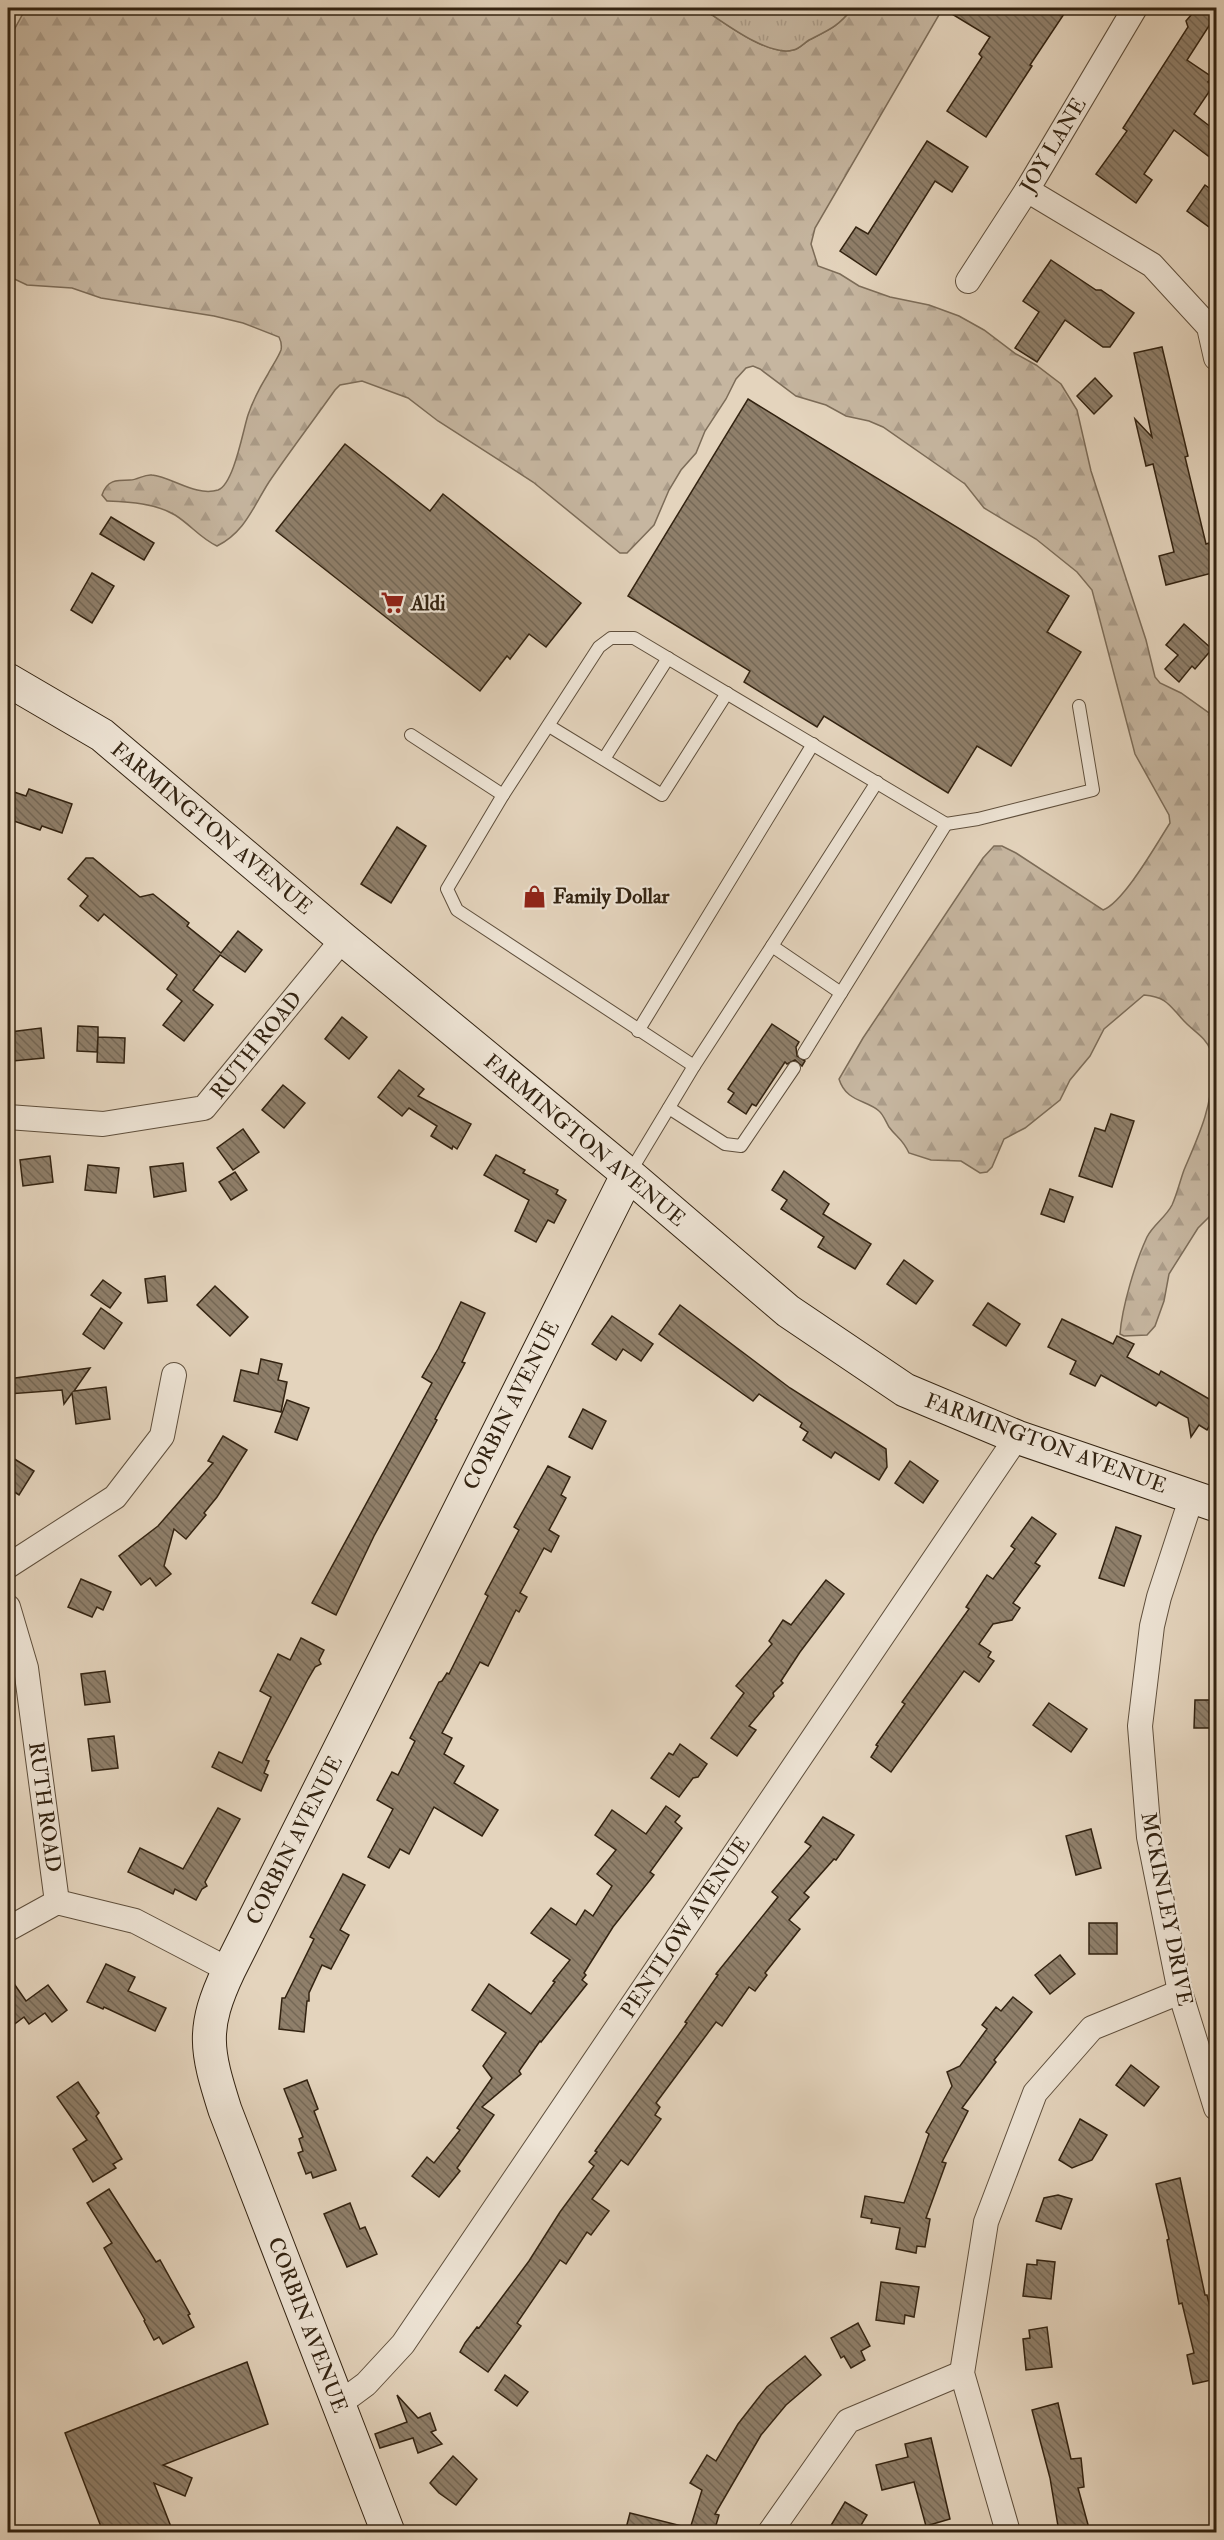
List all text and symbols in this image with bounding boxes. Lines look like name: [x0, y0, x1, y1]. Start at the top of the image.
street label: JOY LANE: [1014, 93, 1092, 199]
supermarket icon: Aldi: [380, 590, 406, 616]
place label: Aldi: [410, 590, 446, 617]
street label: FARMINGTON AVENUE: [105, 736, 318, 921]
shop icon: Family Dollar: [522, 883, 548, 909]
place label: Family Dollar: [553, 883, 671, 910]
street label: RUTH ROAD: [205, 986, 308, 1105]
street label: FARMINGTON AVENUE: [478, 1048, 691, 1233]
street label: CORBIN AVENUE: [457, 1316, 566, 1494]
street label: FARMINGTON AVENUE: [921, 1387, 1170, 1500]
street label: RUTH ROAD: [22, 1740, 67, 1874]
street label: CORBIN AVENUE: [240, 1751, 349, 1929]
street label: MCKINLEY DRIVE: [1134, 1810, 1199, 2008]
street label: PENTLOW AVENUE: [615, 1831, 756, 2023]
street label: CORBIN AVENUE: [262, 2233, 354, 2417]

